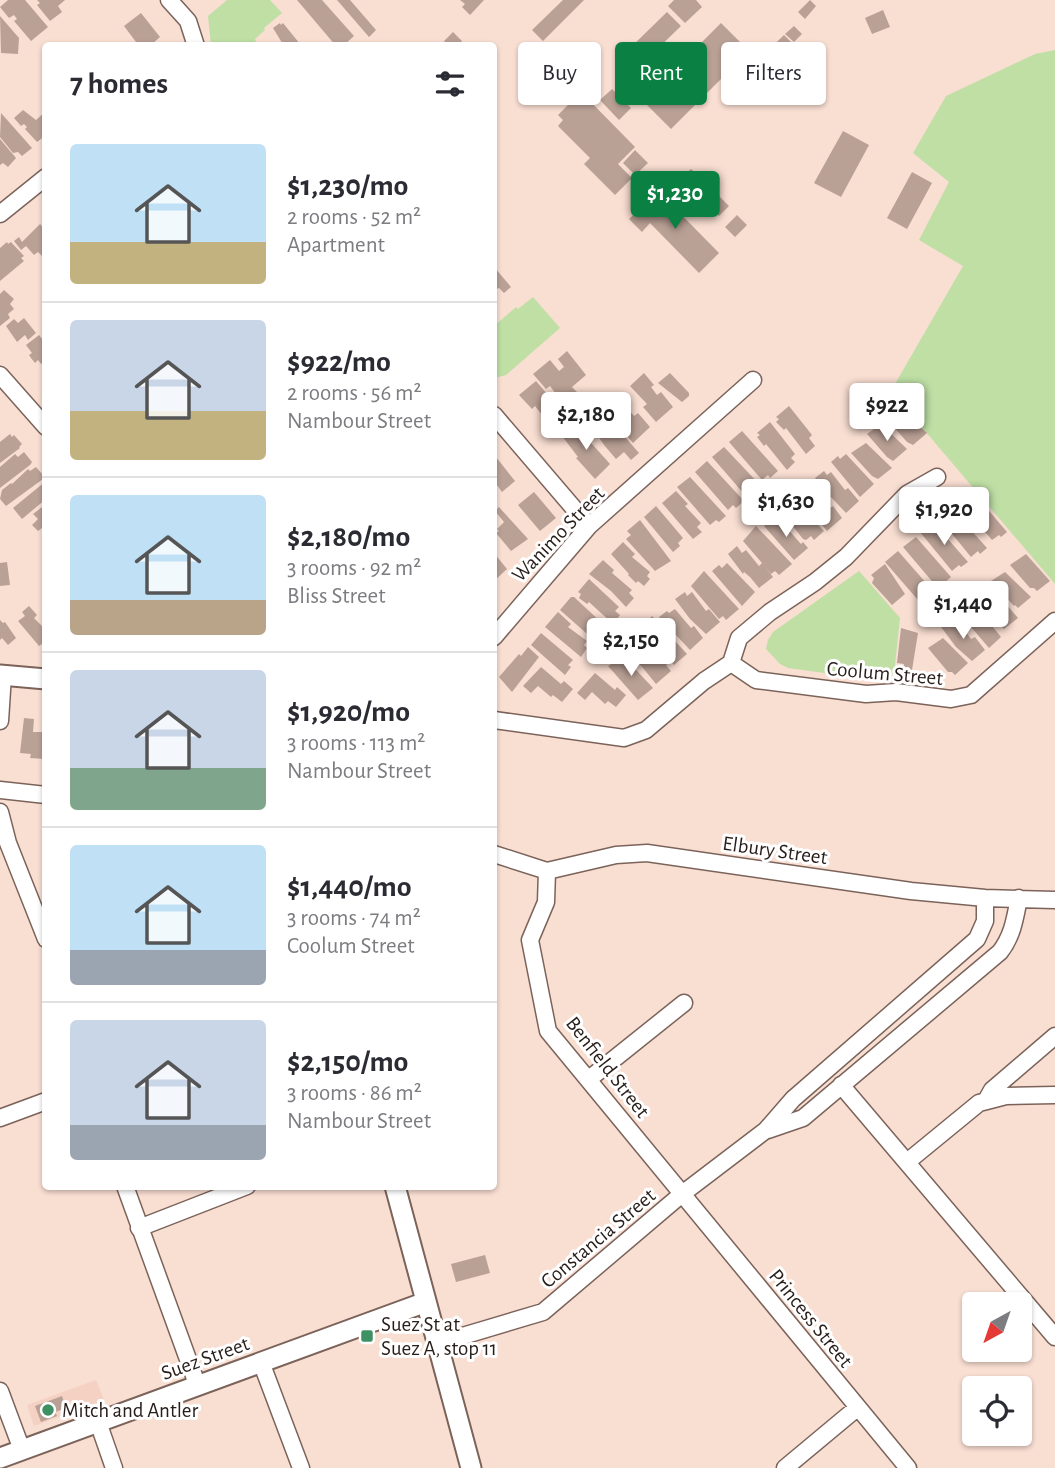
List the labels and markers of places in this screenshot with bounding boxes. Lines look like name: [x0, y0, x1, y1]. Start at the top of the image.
pin: $1,230: [618, 172, 732, 231]
pin: $922: [846, 384, 928, 443]
pin: $2,180: [529, 392, 643, 452]
pin: $1,630: [729, 480, 843, 539]
pin: $1,920: [887, 488, 1001, 547]
pin: $1,440: [906, 582, 1020, 641]
pin: $2,150: [574, 618, 688, 678]
place label: Suez St at Suez A, stop 11: [381, 1314, 497, 1359]
marker: Suez St at Suez A, stop 11: [359, 1328, 375, 1344]
place label: Mitch and Antler: [62, 1400, 199, 1421]
marker: Mitch and Antler: [40, 1402, 56, 1418]

